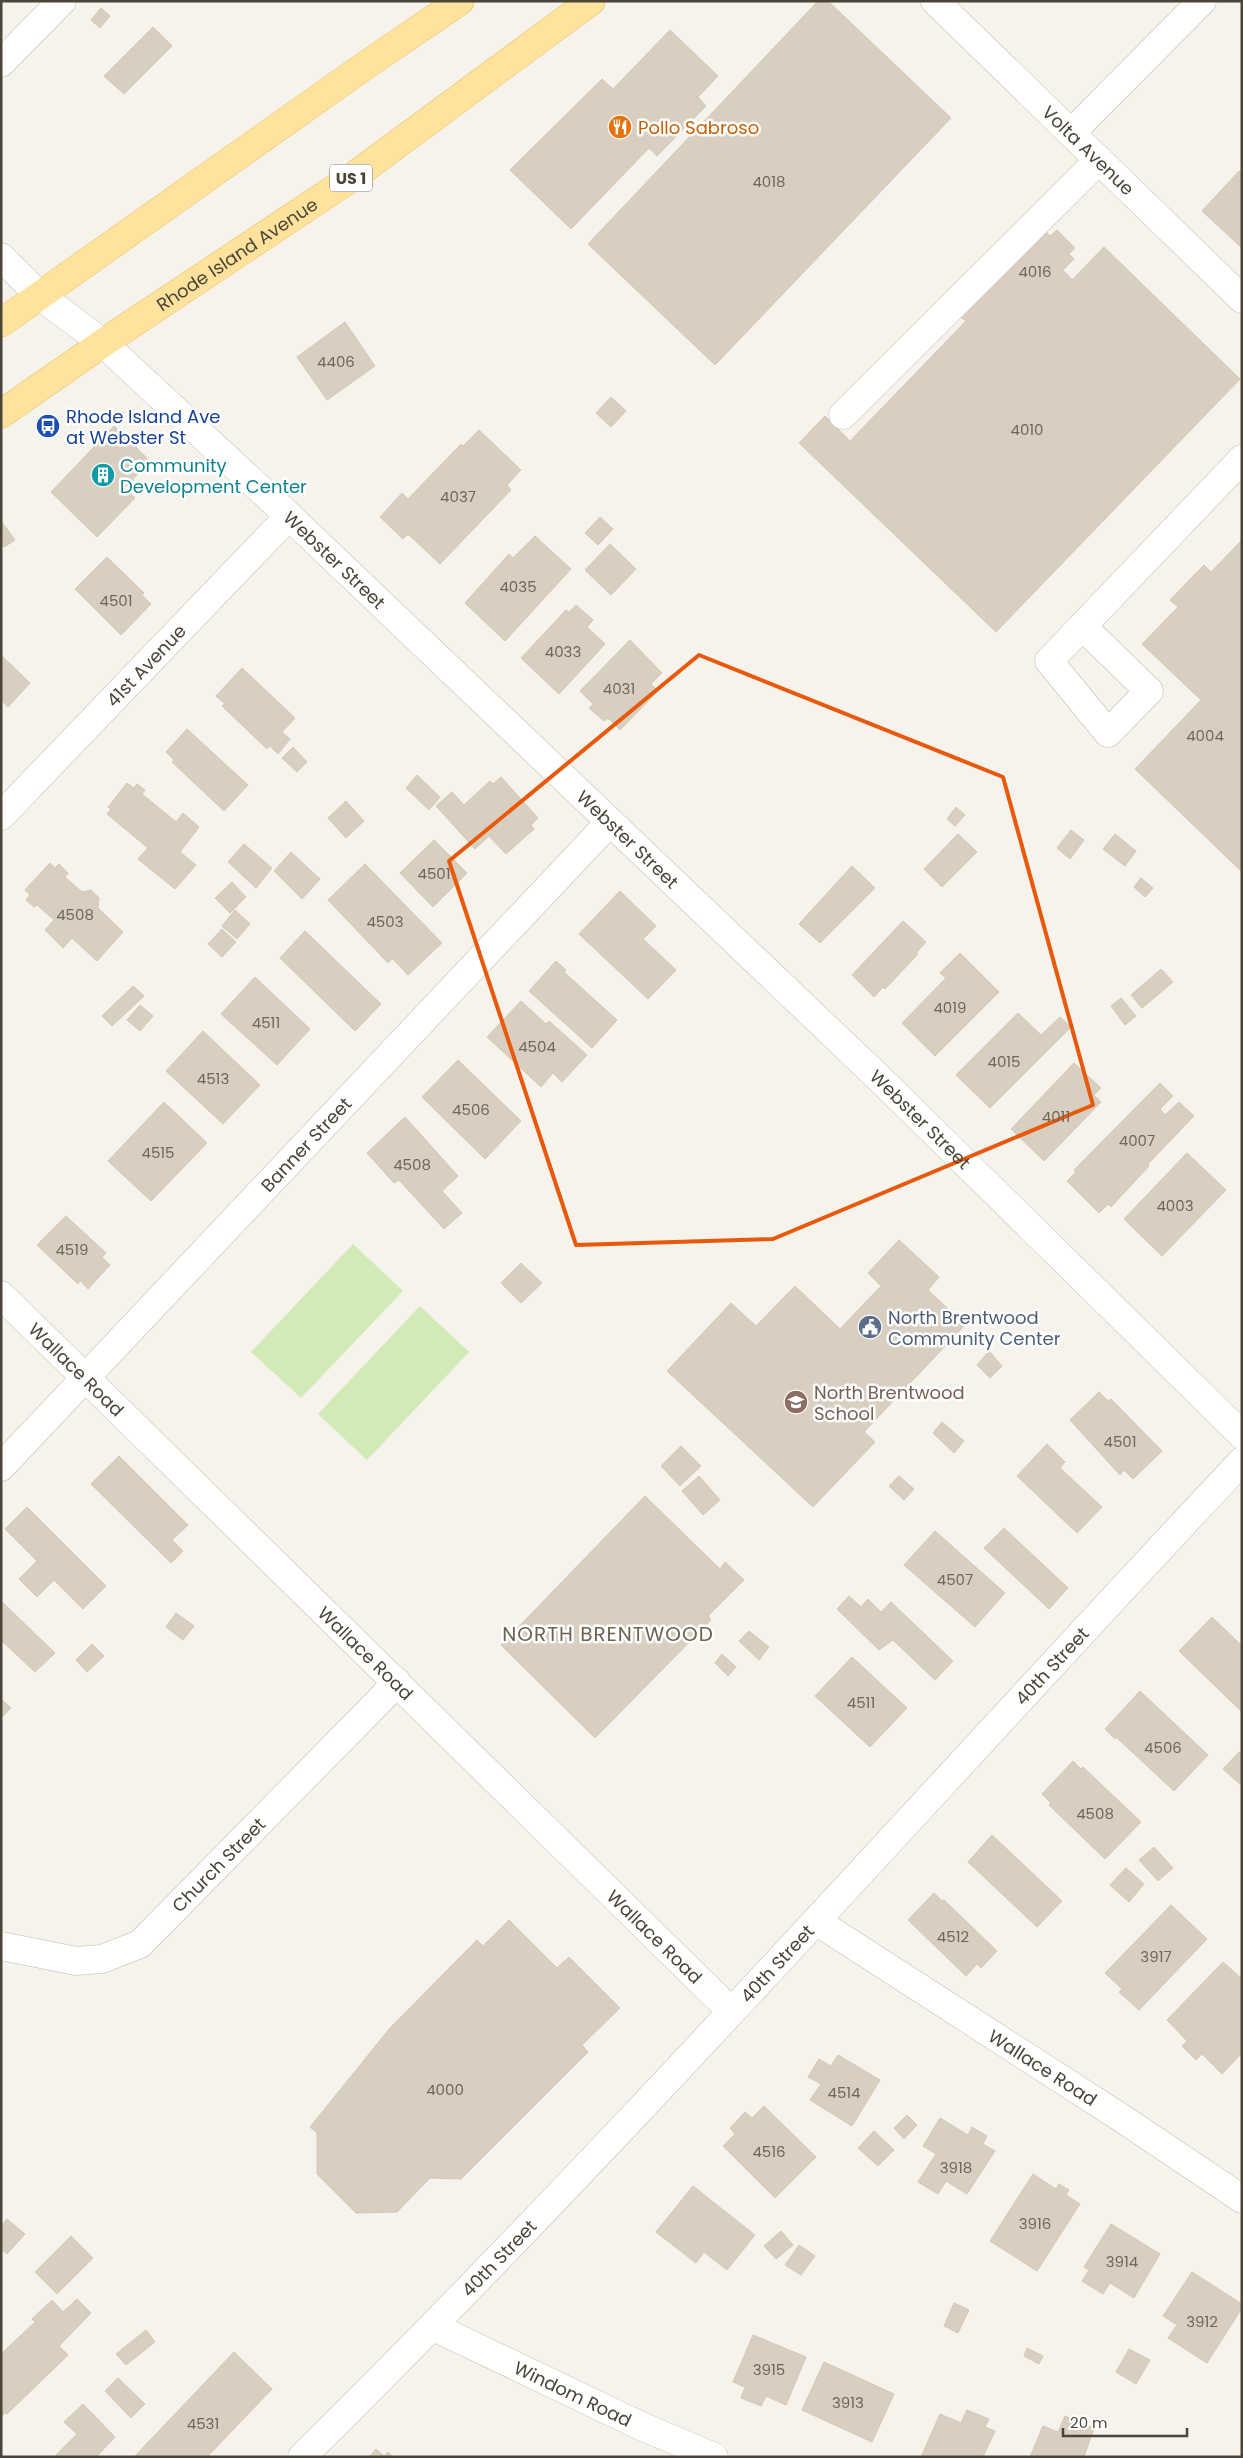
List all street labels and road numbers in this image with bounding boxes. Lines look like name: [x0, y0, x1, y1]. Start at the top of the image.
street label: Volta Avenue: [1037, 100, 1140, 201]
road number: US 1: [330, 164, 372, 192]
street label: Rhode Island Avenue: [151, 191, 322, 317]
street label: Webster Street: [278, 505, 391, 614]
street label: 41st Avenue: [100, 619, 191, 712]
street label: Webster Street: [571, 784, 685, 894]
street label: Webster Street: [865, 1064, 977, 1174]
street label: Banner Street: [255, 1091, 357, 1197]
street label: Wallace Road: [23, 1317, 130, 1422]
street label: Wallace Road: [313, 1600, 419, 1705]
street label: 40th Street: [1009, 1621, 1094, 1710]
street label: Church Street: [166, 1812, 271, 1917]
street label: Wallace Road: [602, 1884, 708, 1989]
street label: 40th Street: [734, 1919, 819, 2008]
street label: Wallace Road: [984, 2023, 1102, 2112]
street label: 40th Street: [456, 2214, 542, 2302]
street label: Windom Road: [510, 2355, 636, 2432]

